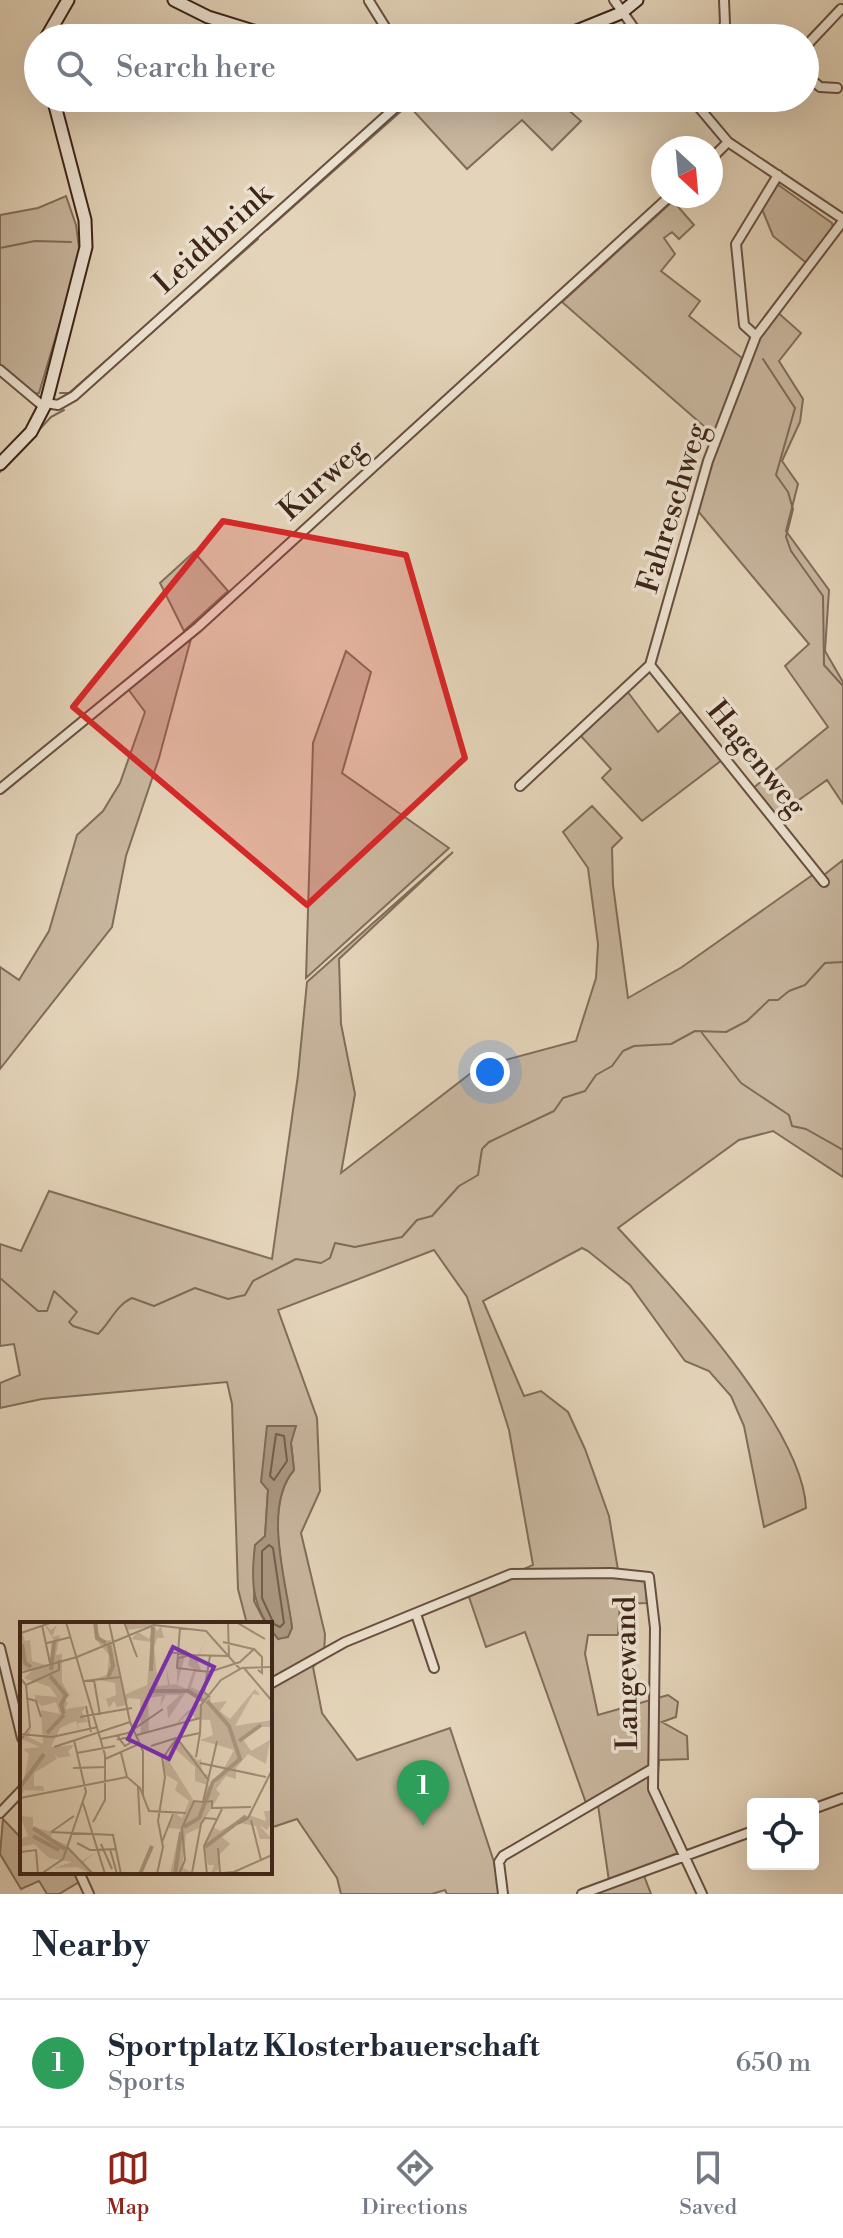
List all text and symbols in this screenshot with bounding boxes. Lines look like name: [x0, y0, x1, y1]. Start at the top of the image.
search box: [24, 24, 819, 112]
icon: search: [52, 46, 96, 90]
text: Search here: [116, 49, 276, 87]
north arrow: [651, 136, 723, 208]
street label: Leidtbrink: [146, 175, 281, 302]
street label: Fahreschweg: [629, 418, 717, 598]
street label: Kurweg: [271, 431, 375, 529]
street label: Hagenweg: [698, 693, 815, 825]
your location: [470, 1052, 510, 1092]
street label: Langewand: [607, 1596, 647, 1750]
inset map: [20, 1622, 272, 1874]
pin: 1: [397, 1760, 449, 1826]
map controls: [747, 1798, 819, 1870]
button: locate: [747, 1798, 819, 1870]
text: Nearby: [32, 1925, 150, 1967]
text: Sportplatz Klosterbauerschaft: [108, 2028, 540, 2066]
text: 1: [52, 2047, 64, 2079]
text: 650 m: [736, 2047, 811, 2079]
text: Sports: [108, 2066, 185, 2098]
tab: Map: [106, 2146, 150, 2221]
tab: Directions: [362, 2146, 468, 2221]
tab: Saved: [679, 2146, 737, 2221]

